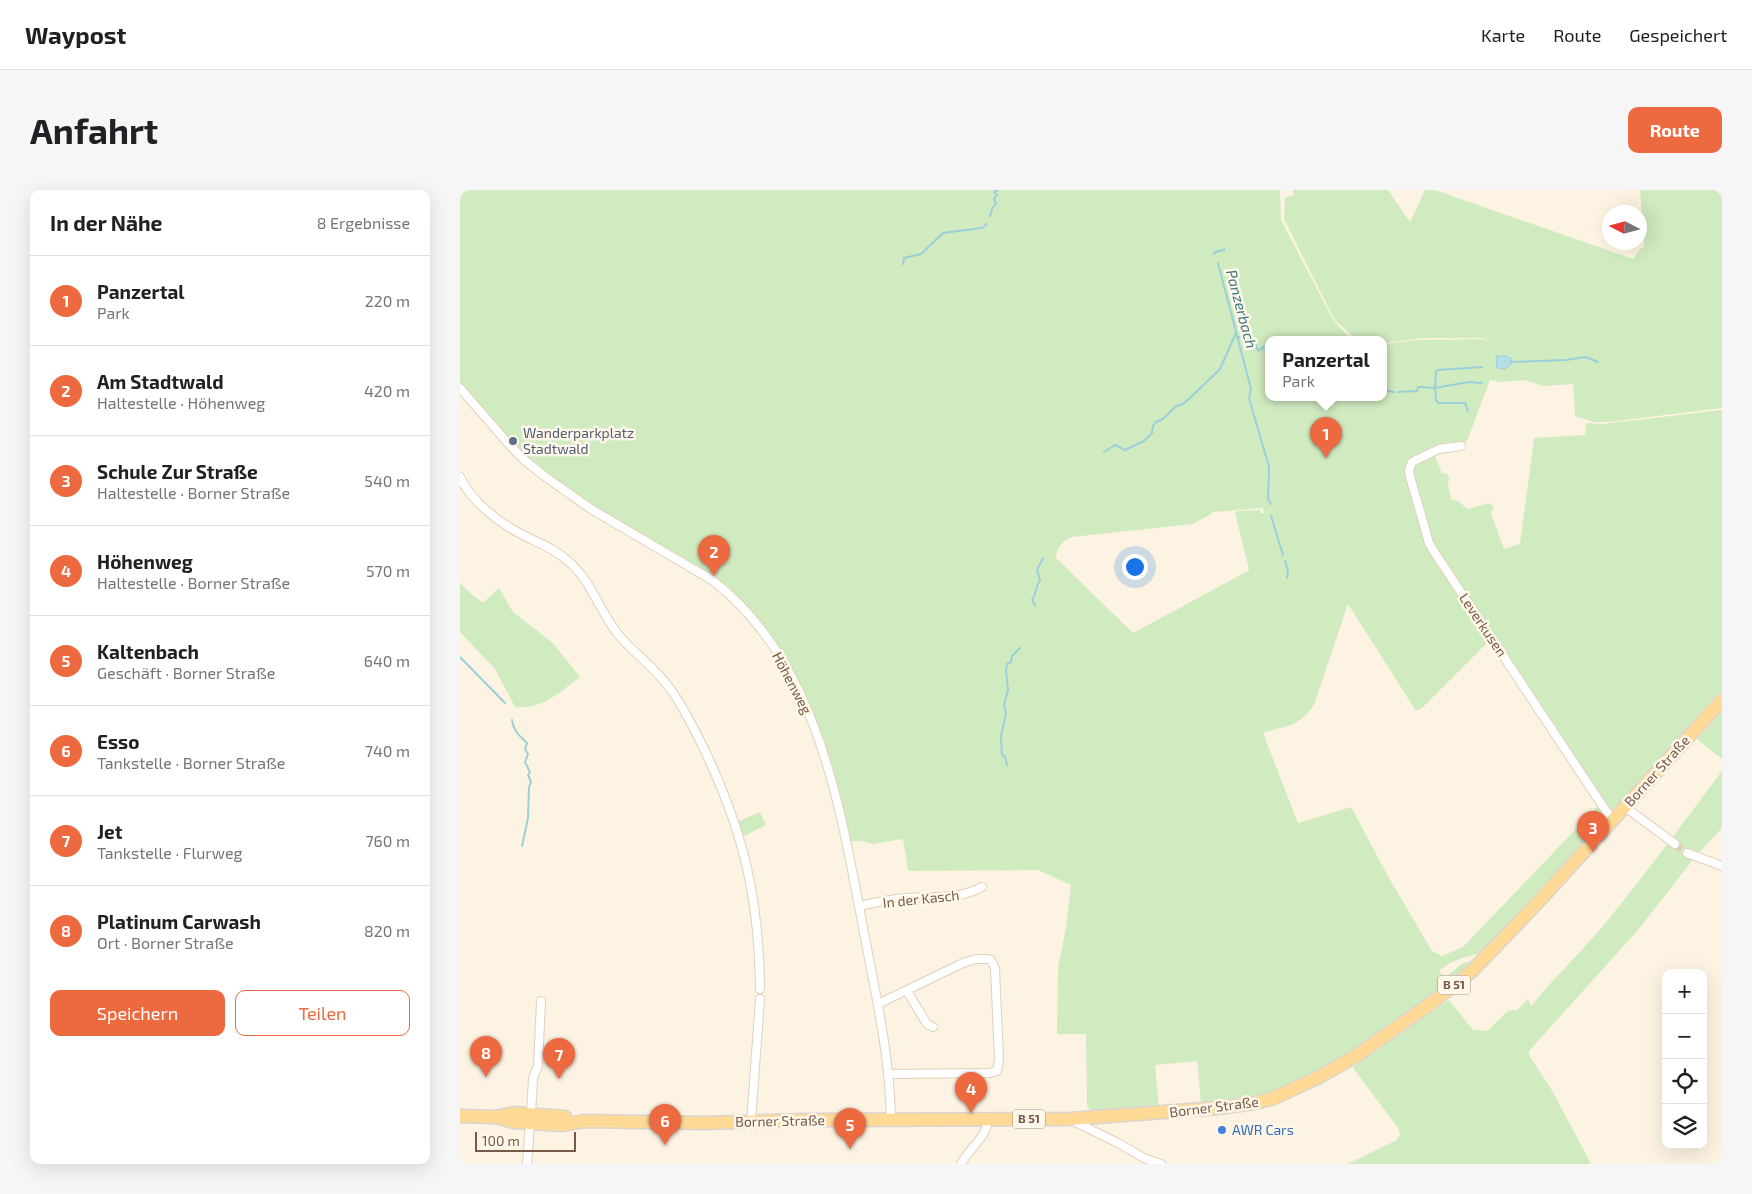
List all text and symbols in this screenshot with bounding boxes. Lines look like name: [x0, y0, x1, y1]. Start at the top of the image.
text: Waypost: [25, 20, 126, 49]
text: Karte: [1481, 24, 1525, 46]
text: Route: [1553, 24, 1601, 46]
text: Gespeichert: [1629, 24, 1727, 46]
button: Route: [1628, 107, 1722, 153]
text: Anfahrt: [30, 109, 158, 151]
north arrow: [1602, 205, 1647, 250]
text: In der Nähe: [50, 210, 162, 235]
text: 8 Ergebnisse: [317, 213, 410, 232]
water label: Panzerbach: [1223, 267, 1261, 350]
text: Panzertal: [97, 280, 185, 303]
text: 1: [63, 291, 69, 310]
text: 220 m: [365, 291, 410, 310]
text: Park: [97, 303, 130, 322]
popup: [1265, 336, 1387, 401]
text: Panzertal: [1282, 348, 1370, 371]
text: Am Stadtwald: [97, 370, 224, 393]
text: Park: [1282, 371, 1315, 390]
text: 2: [61, 381, 71, 400]
text: 420 m: [364, 381, 410, 400]
text: Haltestelle · Höhenweg: [97, 393, 265, 412]
pin: 1: [1310, 417, 1342, 458]
place label: Wanderparkplatz Stadtwald: [523, 424, 634, 457]
marker: Wanderparkplatz Stadtwald: [507, 435, 519, 447]
text: Schule Zur Straße: [97, 460, 258, 483]
text: 3: [61, 471, 71, 490]
text: 540 m: [364, 471, 410, 490]
text: Haltestelle · Borner Straße: [97, 483, 290, 502]
pin: 2: [698, 535, 730, 576]
text: Höhenweg: [97, 550, 193, 573]
your location: [1122, 554, 1148, 580]
text: 4: [61, 561, 71, 580]
text: 570 m: [366, 561, 410, 580]
text: Haltestelle · Borner Straße: [97, 573, 290, 592]
street label: Leverkusen: [1456, 590, 1511, 660]
text: Kaltenbach: [97, 640, 199, 663]
street label: Höhenweg: [769, 649, 816, 717]
text: 5: [62, 651, 70, 670]
text: 640 m: [364, 651, 410, 670]
text: Geschäft · Borner Straße: [97, 663, 275, 682]
text: Esso: [97, 730, 139, 753]
street label: Borner Straße: [1620, 732, 1693, 810]
text: 6: [61, 741, 71, 760]
text: 740 m: [365, 741, 410, 760]
text: Tankstelle · Borner Straße: [97, 753, 285, 772]
pin: 3: [1577, 811, 1609, 852]
text: Jet: [97, 820, 123, 843]
text: 7: [62, 831, 70, 850]
text: 760 m: [365, 831, 410, 850]
text: Tankstelle · Flurweg: [97, 843, 242, 862]
street label: In der Kasch: [882, 886, 960, 911]
text: Platinum Carwash: [97, 910, 261, 933]
text: 8: [61, 921, 71, 940]
text: 820 m: [364, 921, 410, 940]
text: Ort · Borner Straße: [97, 933, 234, 952]
map controls: [1662, 969, 1707, 1149]
button: +: [1662, 969, 1707, 1014]
road number: B 51: [1438, 976, 1470, 994]
button: Speichern: [50, 990, 225, 1036]
button: Teilen: [235, 990, 410, 1036]
button: −: [1662, 1014, 1707, 1059]
pin: 8: [470, 1036, 502, 1077]
pin: 7: [543, 1038, 575, 1079]
button: locate: [1662, 1059, 1707, 1104]
pin: 4: [955, 1072, 987, 1113]
street label: Borner Straße: [1168, 1093, 1259, 1120]
pin: 6: [649, 1104, 681, 1145]
button: layers: [1662, 1104, 1707, 1149]
pin: 5: [834, 1108, 866, 1149]
road number: B 51: [1013, 1110, 1045, 1129]
street label: Borner Straße: [735, 1111, 825, 1130]
place label: AWR Cars: [1232, 1121, 1294, 1138]
marker: AWR Cars: [1216, 1124, 1228, 1136]
scale bar: [475, 1129, 576, 1152]
text: 100 m: [482, 1132, 520, 1149]

